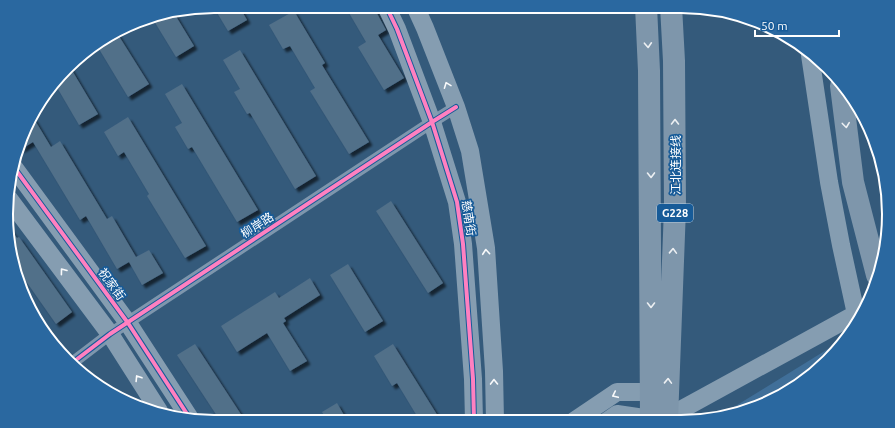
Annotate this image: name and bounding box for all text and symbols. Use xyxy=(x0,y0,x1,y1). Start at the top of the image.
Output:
scale bar xyxy=(755,12,839,38)
text: 50 m xyxy=(761,19,788,32)
one-way arrow xyxy=(644,42,652,48)
one-way arrow xyxy=(444,82,452,89)
one-way arrow xyxy=(670,119,679,125)
one-way arrow xyxy=(841,122,850,128)
street label: 江北连接线 xyxy=(669,135,682,195)
one-way arrow xyxy=(647,172,655,178)
street label: 慈南街 xyxy=(460,199,478,237)
road number: G228 xyxy=(657,204,693,222)
street label: 柳岸路 xyxy=(238,210,276,240)
one-way arrow xyxy=(669,248,677,254)
one-way arrow xyxy=(482,249,491,255)
street label: 祝家街 xyxy=(96,266,128,302)
one-way arrow xyxy=(61,269,68,276)
one-way arrow xyxy=(647,302,655,308)
one-way arrow xyxy=(135,375,142,382)
one-way arrow xyxy=(664,378,672,384)
one-way arrow xyxy=(490,379,499,385)
one-way arrow xyxy=(612,390,619,398)

